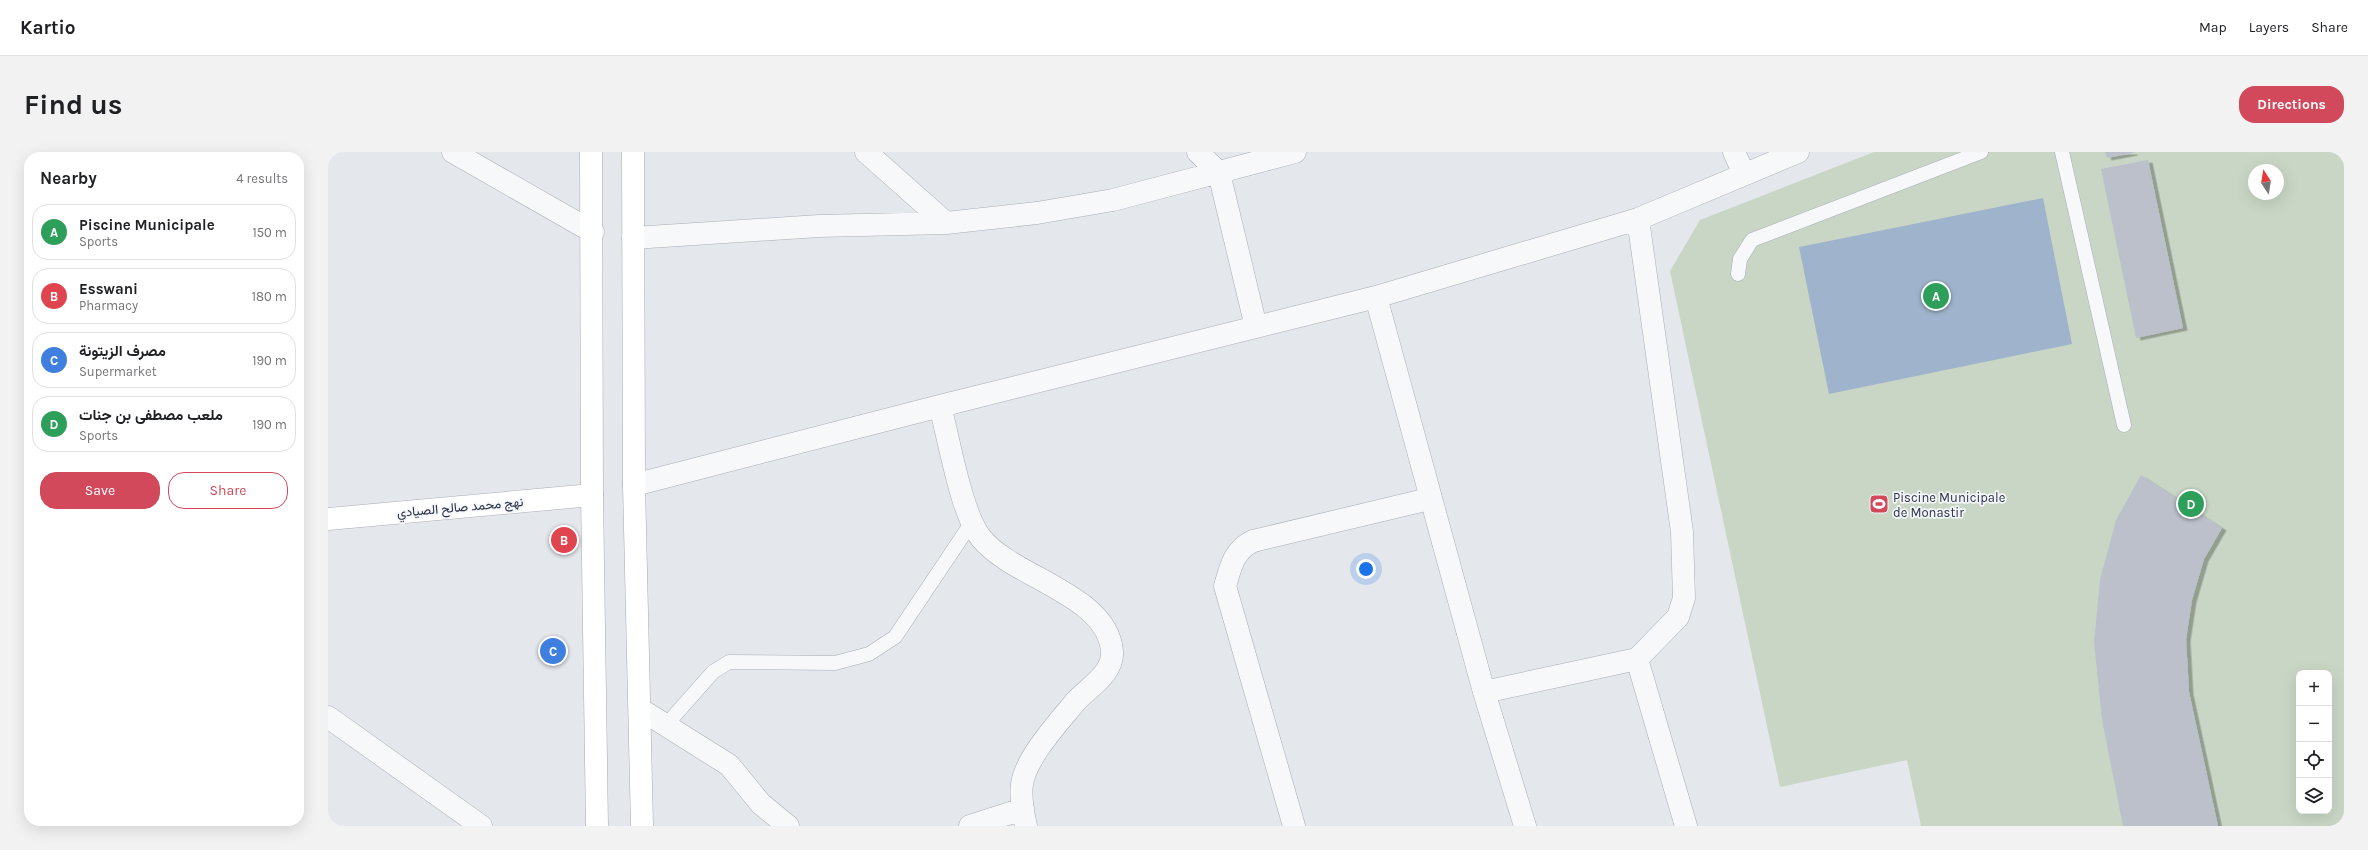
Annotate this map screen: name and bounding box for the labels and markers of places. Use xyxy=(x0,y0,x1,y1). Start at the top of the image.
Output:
pin: A xyxy=(1923,281,1949,311)
pin: D xyxy=(2178,489,2204,519)
place label: Piscine Municipale de Monastir xyxy=(1893,490,2006,520)
sports icon: Piscine Municipale de Monastir xyxy=(1868,493,1890,515)
pin: B xyxy=(551,525,577,555)
pin: C xyxy=(540,636,566,666)

